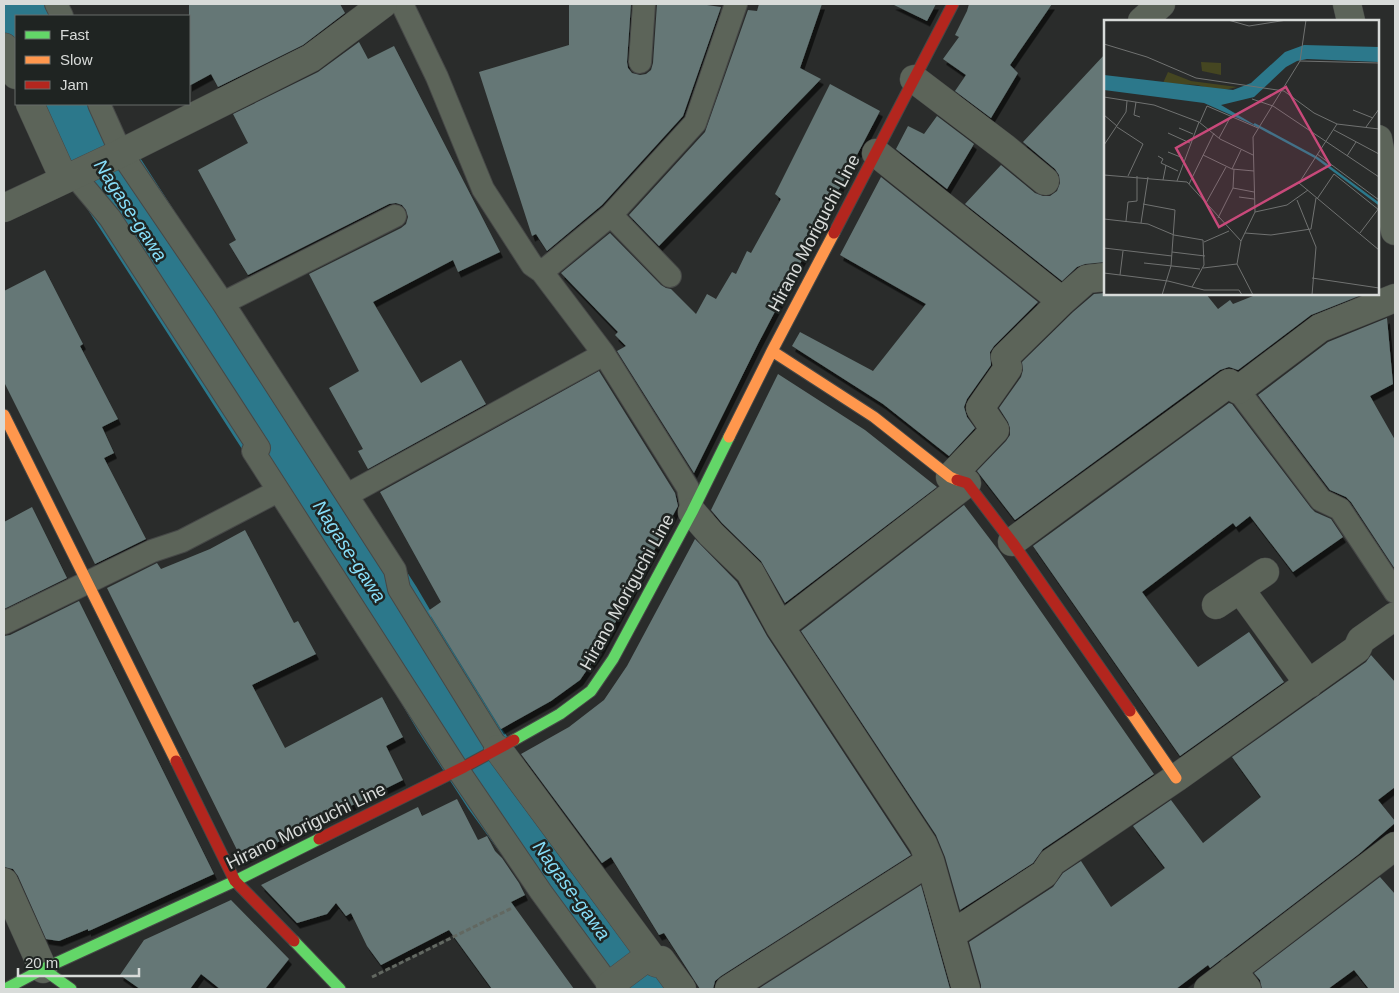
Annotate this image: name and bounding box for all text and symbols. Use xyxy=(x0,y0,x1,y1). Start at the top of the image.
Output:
legend xyxy=(15,15,190,105)
inset map xyxy=(1104,20,1379,295)
text: Fast xyxy=(60,26,90,43)
text: Slow xyxy=(60,51,93,68)
text: Jam xyxy=(60,76,88,93)
street label: Hirano Moriguchi Line xyxy=(764,151,864,315)
water label: Nagase-gawa xyxy=(90,155,171,265)
water label: Nagase-gawa xyxy=(309,496,390,606)
street label: Hirano Moriguchi Line xyxy=(576,511,678,673)
street label: Hirano Moriguchi Line xyxy=(223,779,389,873)
water label: Nagase-gawa xyxy=(529,837,615,944)
scale bar xyxy=(18,946,139,978)
text: 20 m xyxy=(25,954,58,971)

